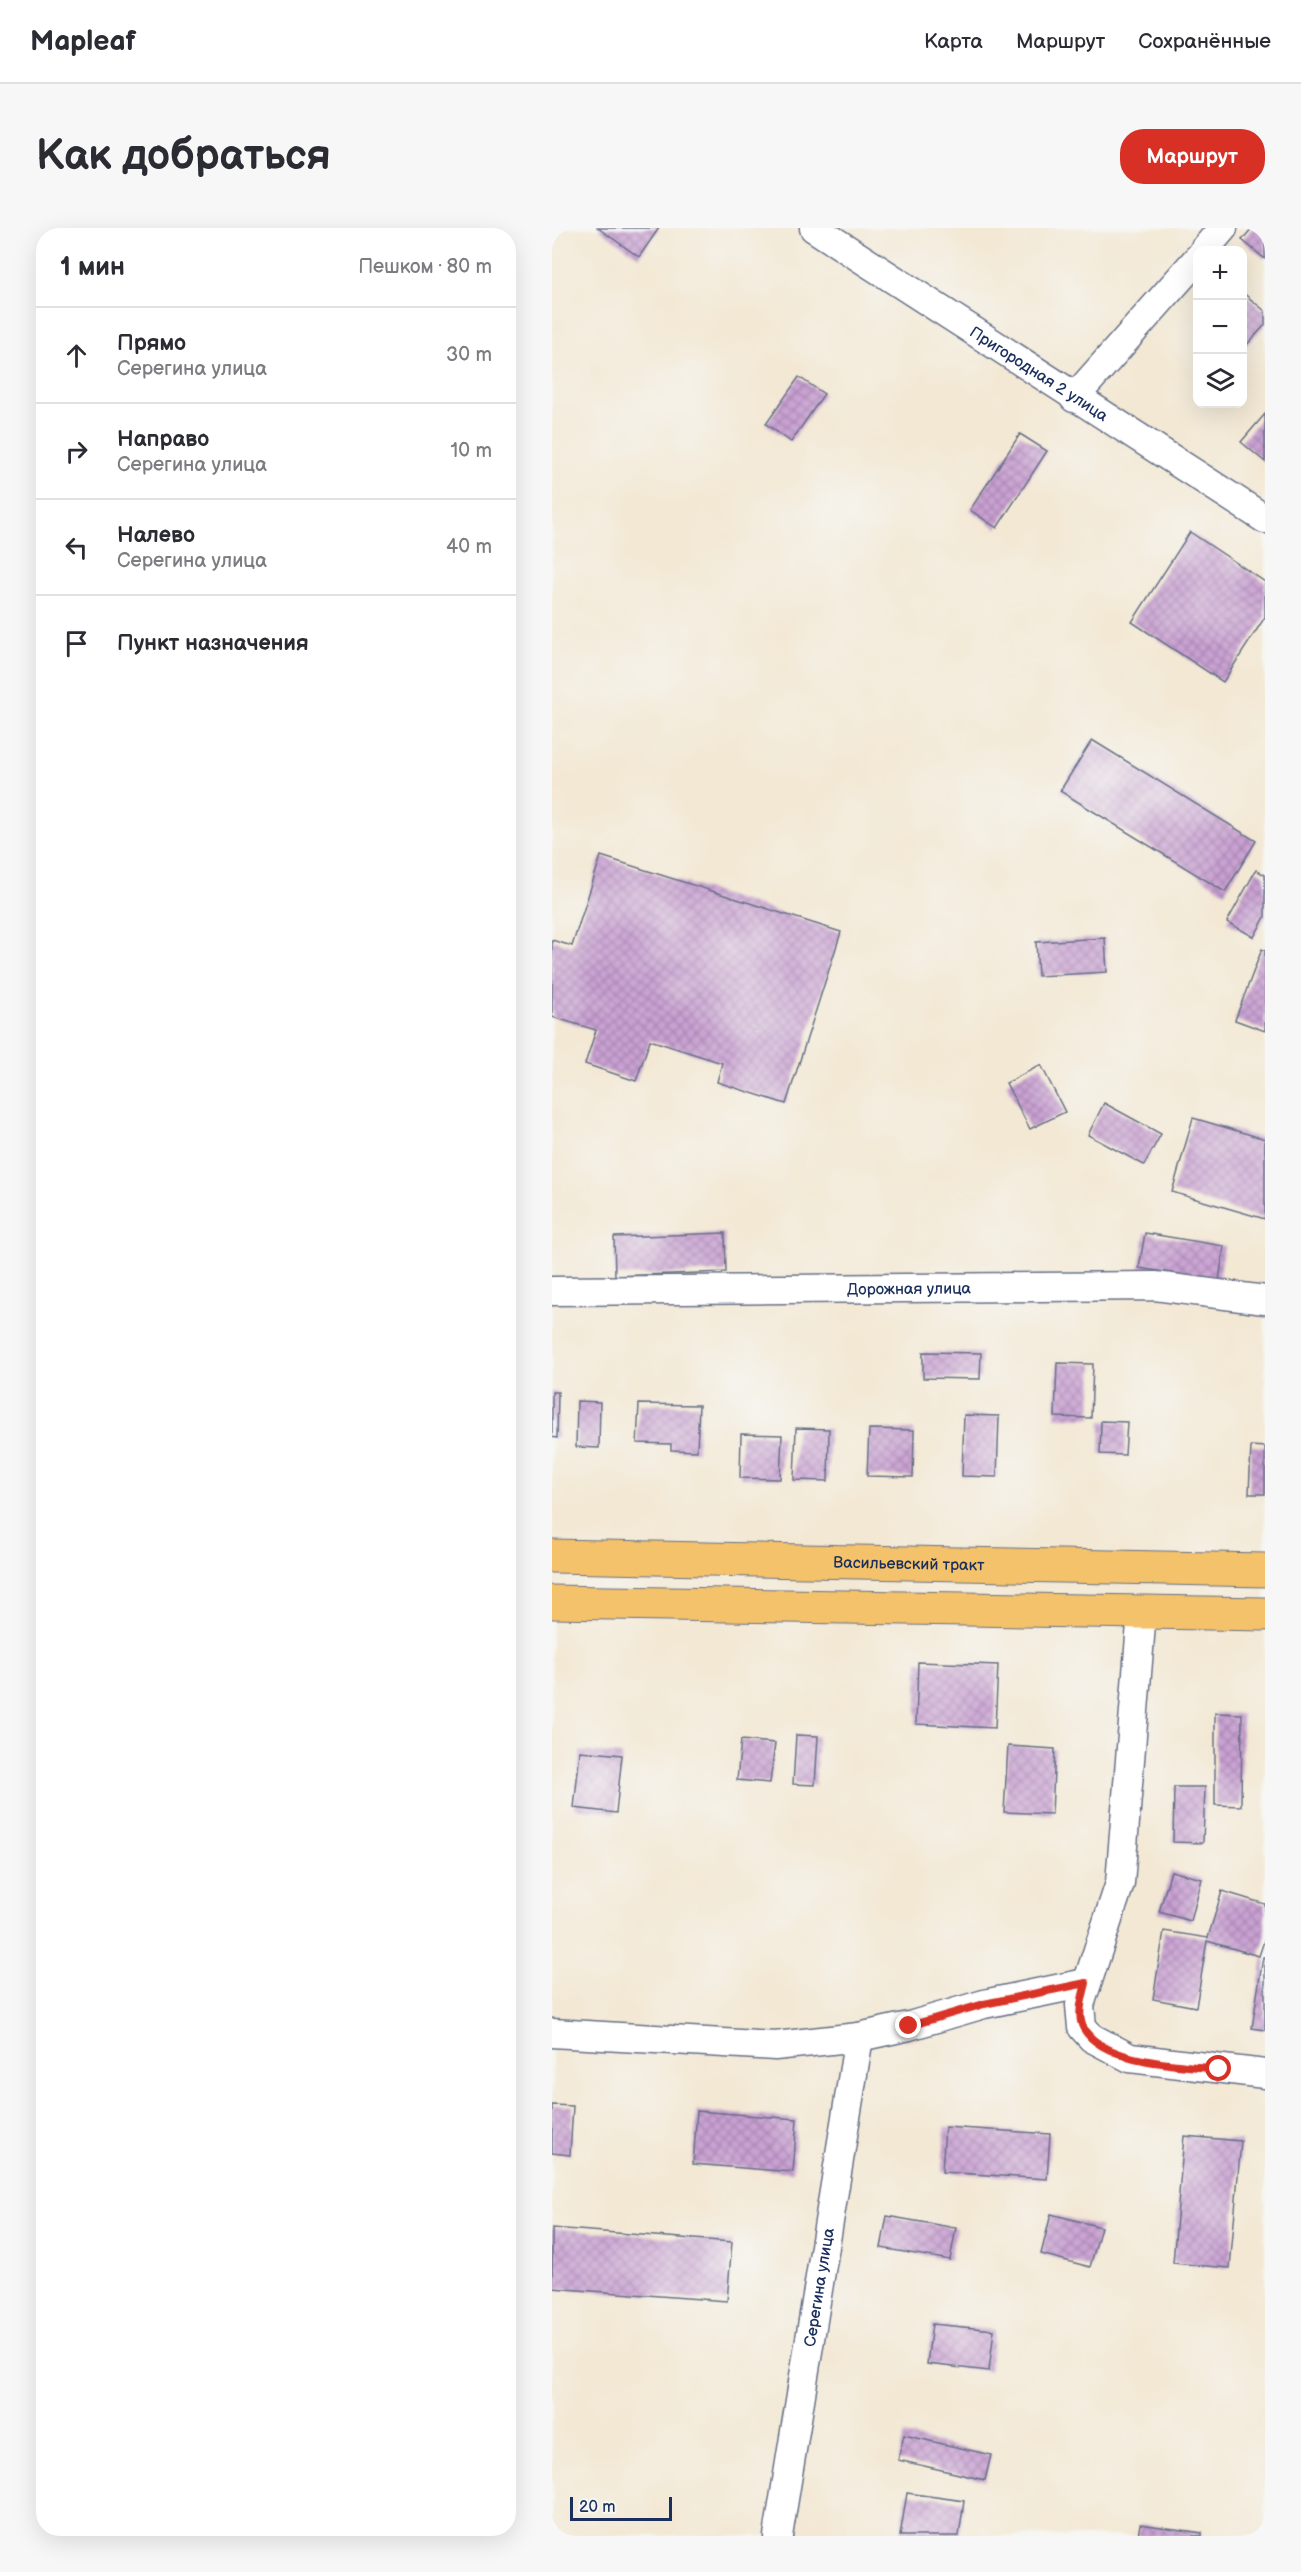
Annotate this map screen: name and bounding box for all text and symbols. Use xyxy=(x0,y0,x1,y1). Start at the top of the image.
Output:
text: Mapleaf xyxy=(30,25,136,58)
text: Карта xyxy=(924,29,983,54)
text: Маршрут xyxy=(1016,29,1105,54)
text: Сохранённые xyxy=(1138,29,1271,54)
button: Маршрут xyxy=(1120,129,1265,184)
text: Как добраться xyxy=(36,131,331,182)
map controls xyxy=(1193,246,1247,408)
button: + xyxy=(1193,246,1247,300)
text: 1 мин xyxy=(60,252,125,283)
text: Пешком · 80 m xyxy=(358,255,492,279)
button: − xyxy=(1193,300,1247,354)
street label: Пригородная 2 улица xyxy=(966,323,1111,426)
text: Прямо xyxy=(117,330,186,357)
icon: ahead xyxy=(60,339,93,372)
text: 30 m xyxy=(446,343,492,367)
button: layers xyxy=(1193,354,1247,408)
text: Серегина улица xyxy=(117,357,267,381)
text: Направо xyxy=(117,426,209,453)
icon: right xyxy=(60,435,93,468)
text: 10 m xyxy=(451,439,492,463)
text: Серегина улица xyxy=(117,453,267,477)
text: Налево xyxy=(117,522,195,549)
icon: left xyxy=(60,531,93,564)
text: 40 m xyxy=(446,535,492,559)
text: Серегина улица xyxy=(117,549,267,573)
icon: arrive xyxy=(60,627,93,660)
text: Пункт назначения xyxy=(117,630,309,657)
street label: Дорожная улица xyxy=(847,1280,972,1300)
street label: Васильевский тракт xyxy=(833,1554,985,1576)
route end xyxy=(895,2012,921,2038)
route start xyxy=(1205,2055,1231,2081)
street label: Серегина улица xyxy=(801,2226,839,2348)
scale bar xyxy=(570,2494,672,2522)
text: 20 m xyxy=(579,2498,615,2517)

